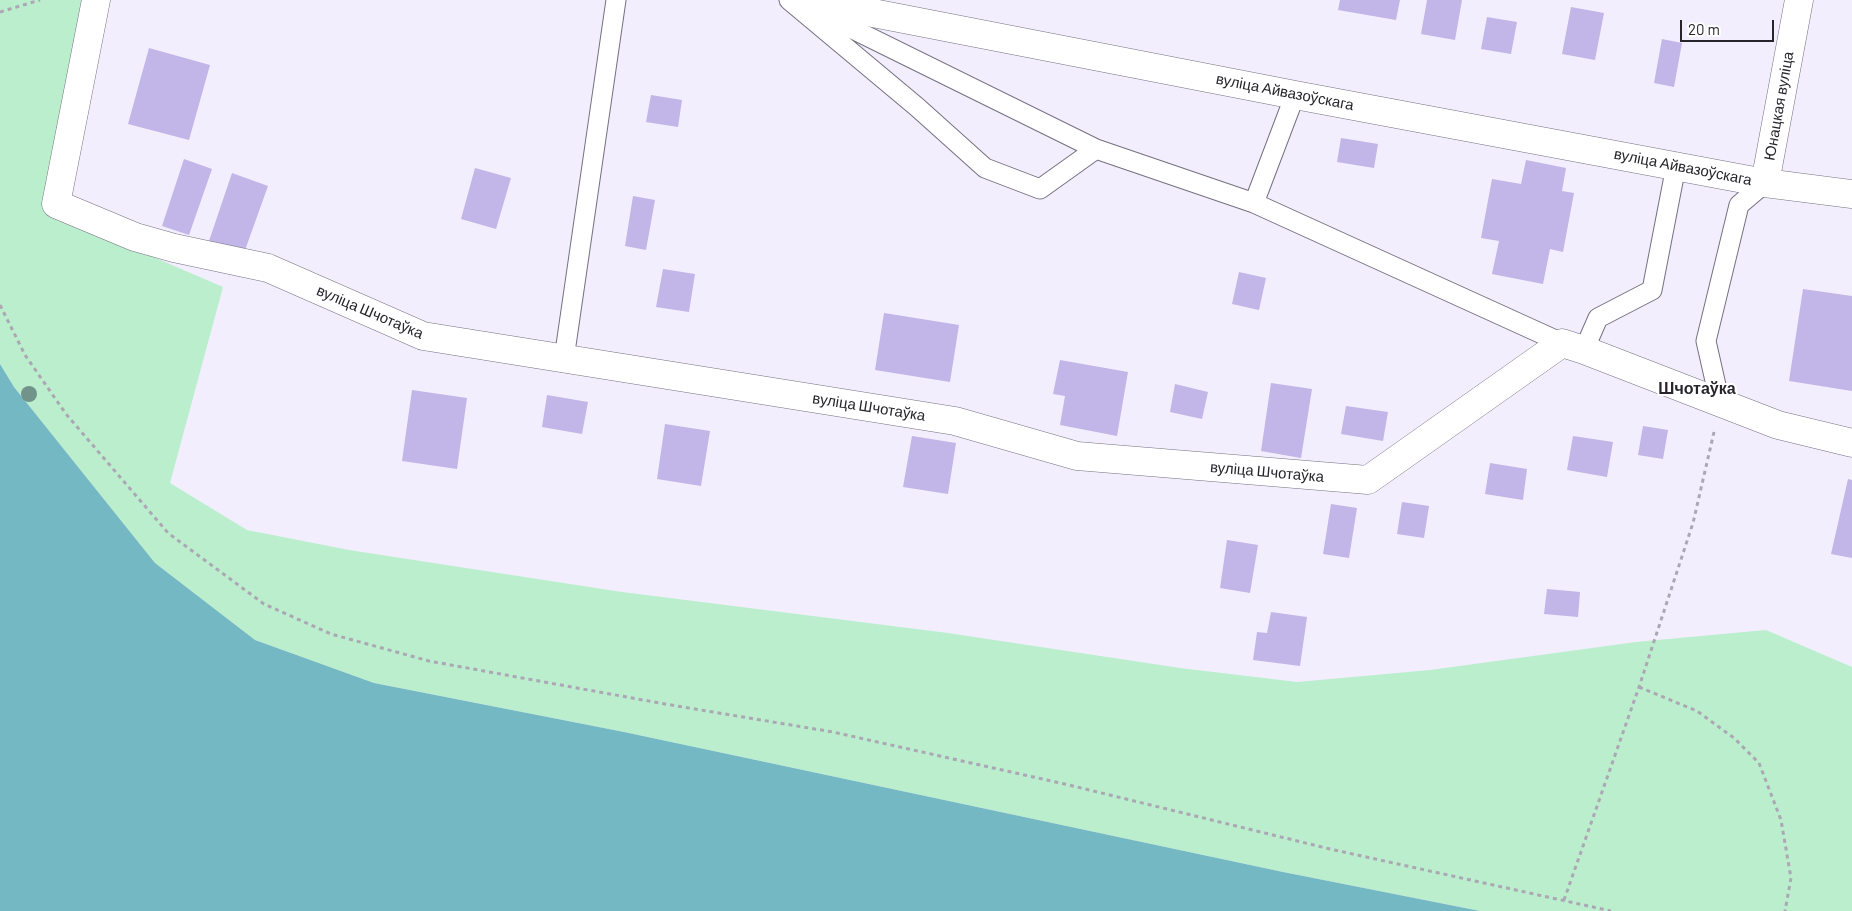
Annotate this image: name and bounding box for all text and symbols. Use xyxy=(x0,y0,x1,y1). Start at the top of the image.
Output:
scale bar xyxy=(1682,10,1776,42)
text: 20 m xyxy=(1688,20,1720,38)
street label: Юнацкая вуліца xyxy=(1761,50,1797,162)
street label: вуліца Айвазоўскага xyxy=(1215,70,1355,114)
street label: вуліца Айвазоўскага xyxy=(1613,145,1753,189)
street label: вуліца Шчотаўка xyxy=(314,281,426,343)
district label: Шчотаўка xyxy=(1658,379,1736,399)
street label: вуліца Шчотаўка xyxy=(811,389,927,425)
street label: вуліца Шчотаўка xyxy=(1209,458,1325,486)

